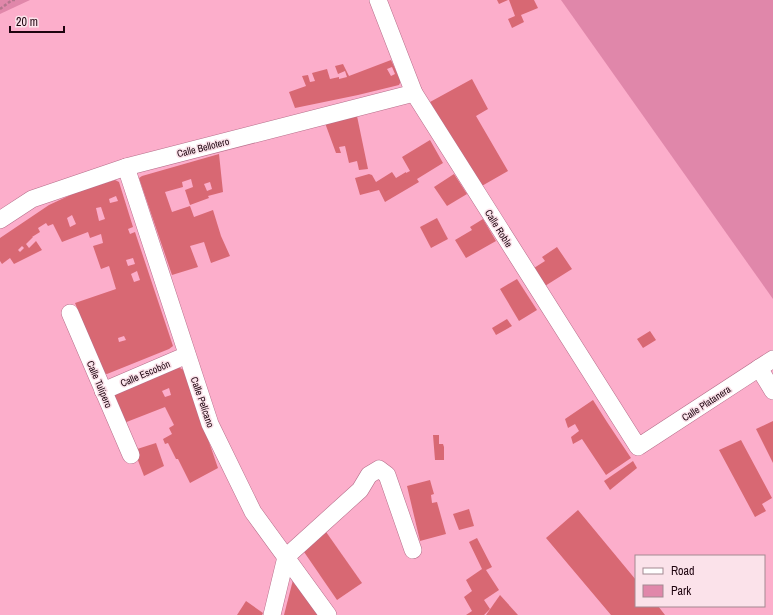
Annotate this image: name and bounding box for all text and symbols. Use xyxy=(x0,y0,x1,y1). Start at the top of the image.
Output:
scale bar xyxy=(10,8,64,34)
text: 20 m xyxy=(16,14,38,30)
street label: Calle Bellotero xyxy=(176,135,231,160)
street label: Calle Roble xyxy=(482,207,516,250)
street label: Calle Escobón xyxy=(118,357,172,390)
street label: Calle Tulípero xyxy=(84,359,116,410)
street label: Calle Pelícano xyxy=(188,375,217,430)
street label: Calle Platanera xyxy=(679,382,734,424)
legend xyxy=(635,555,765,607)
text: Road xyxy=(671,563,695,579)
text: Park xyxy=(671,583,691,599)

